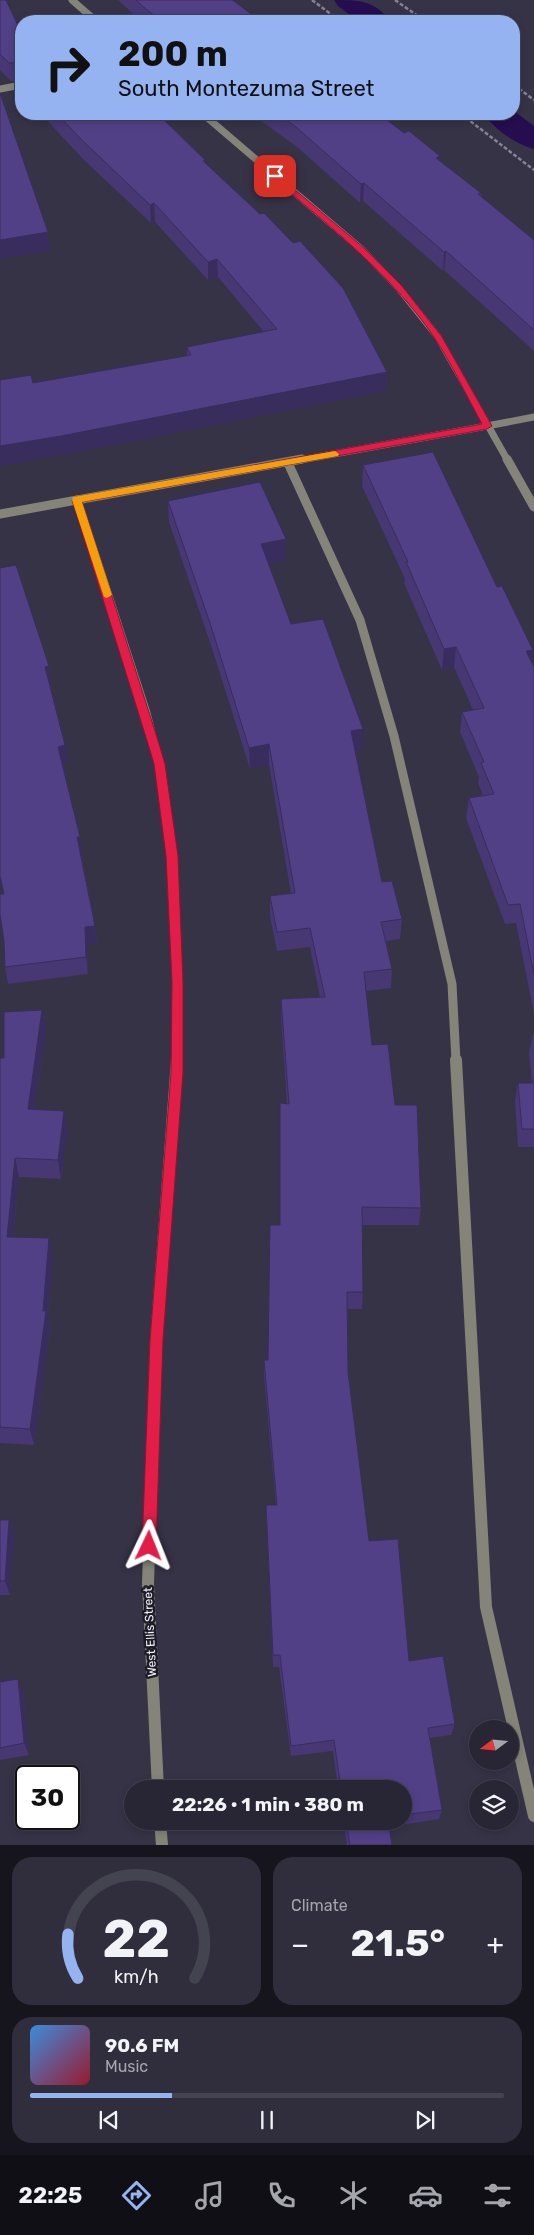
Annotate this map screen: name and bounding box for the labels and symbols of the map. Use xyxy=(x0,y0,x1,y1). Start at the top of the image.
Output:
pin xyxy=(254,155,296,197)
position arrow xyxy=(122,1519,174,1571)
street label: West Ellis Street xyxy=(141,1587,159,1677)
north arrow xyxy=(469,1720,519,1770)
speed limit sign: 30 xyxy=(15,1765,80,1830)

